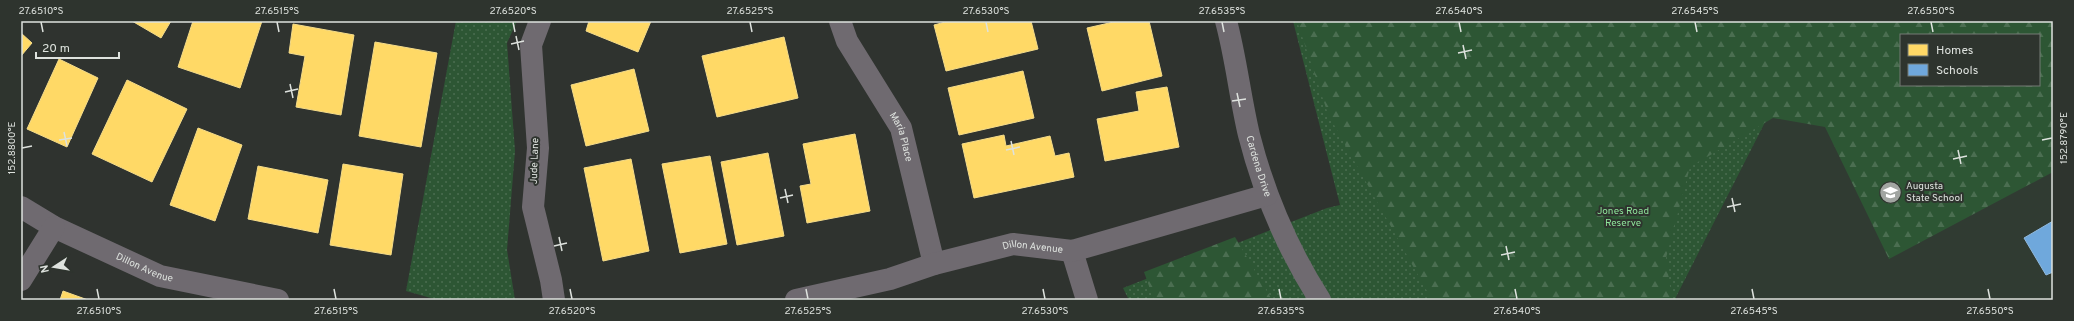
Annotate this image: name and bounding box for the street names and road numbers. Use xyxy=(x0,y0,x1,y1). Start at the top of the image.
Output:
street label: Maria Place xyxy=(886,110,915,163)
street label: Cardena Drive xyxy=(1243,134,1274,199)
street label: Jude Lane xyxy=(528,138,542,184)
street label: Dillon Avenue xyxy=(1001,237,1064,256)
street label: Dillon Avenue xyxy=(114,250,174,285)

